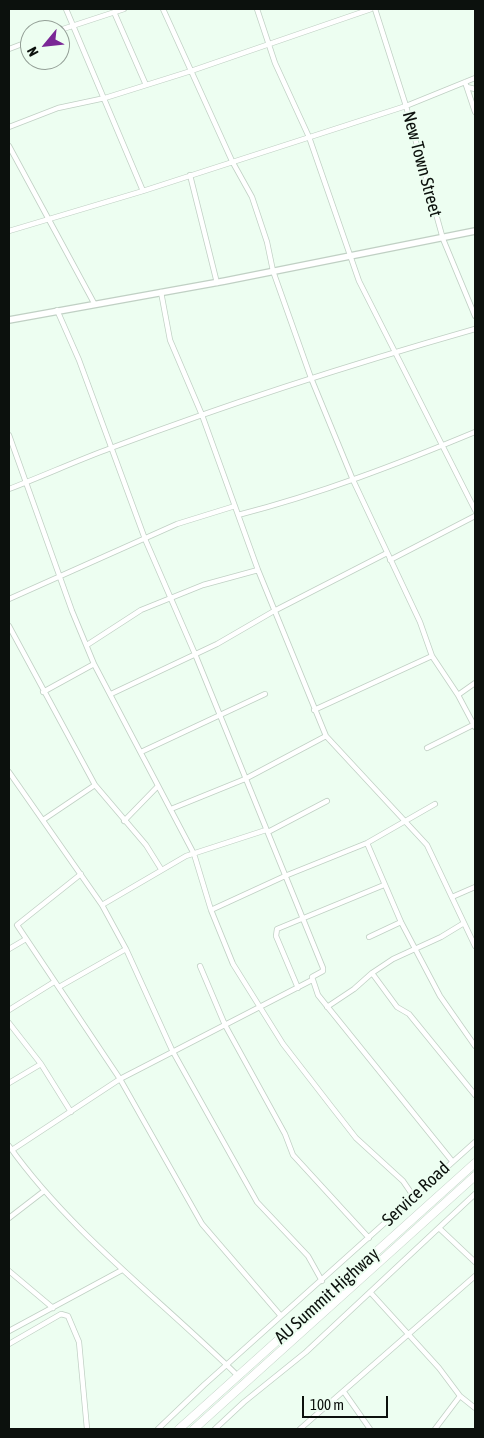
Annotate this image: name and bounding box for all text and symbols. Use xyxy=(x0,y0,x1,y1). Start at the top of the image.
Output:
north arrow xyxy=(20,20,70,70)
text: N xyxy=(24,44,42,59)
street label: New Town Street xyxy=(398,109,446,219)
street label: Service Road xyxy=(378,1157,454,1231)
street label: AU Summit Highway xyxy=(270,1243,384,1349)
scale bar xyxy=(304,1386,390,1418)
text: 100 m xyxy=(310,1396,344,1413)

